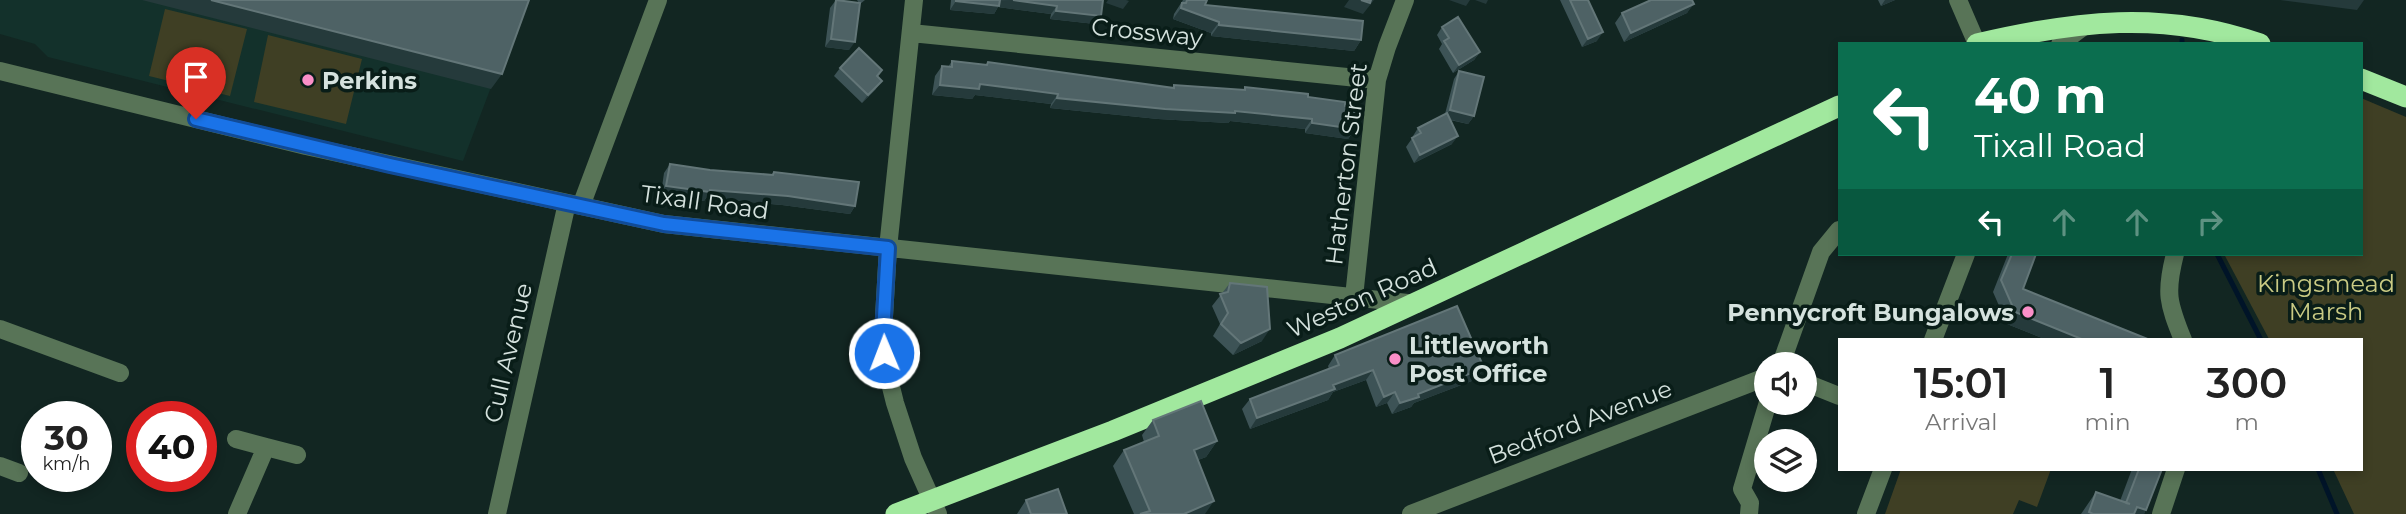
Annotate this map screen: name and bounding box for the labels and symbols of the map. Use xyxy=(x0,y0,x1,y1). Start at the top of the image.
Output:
street label: Crossway xyxy=(1090,12,1204,52)
pin xyxy=(166,47,226,119)
street label: Hatherton Street xyxy=(1319,61,1373,267)
place label: Perkins xyxy=(322,66,417,95)
marker: Perkins xyxy=(300,72,316,88)
street label: Tixall Road xyxy=(639,179,771,225)
street label: Weston Road xyxy=(1282,252,1442,344)
park label: Kingsmead Marsh xyxy=(2257,269,2395,326)
street label: Cull Avenue xyxy=(478,280,538,426)
place label: Pennycroft Bungalows xyxy=(1727,298,2014,327)
marker: Pennycroft Bungalows xyxy=(2020,304,2036,320)
position arrow xyxy=(847,316,921,390)
place label: Littleworth Post Office xyxy=(1409,331,1549,388)
marker: Littleworth Post Office xyxy=(1387,351,1403,367)
street label: Bedford Avenue xyxy=(1484,374,1676,470)
speed limit sign: 40 xyxy=(126,401,217,492)

